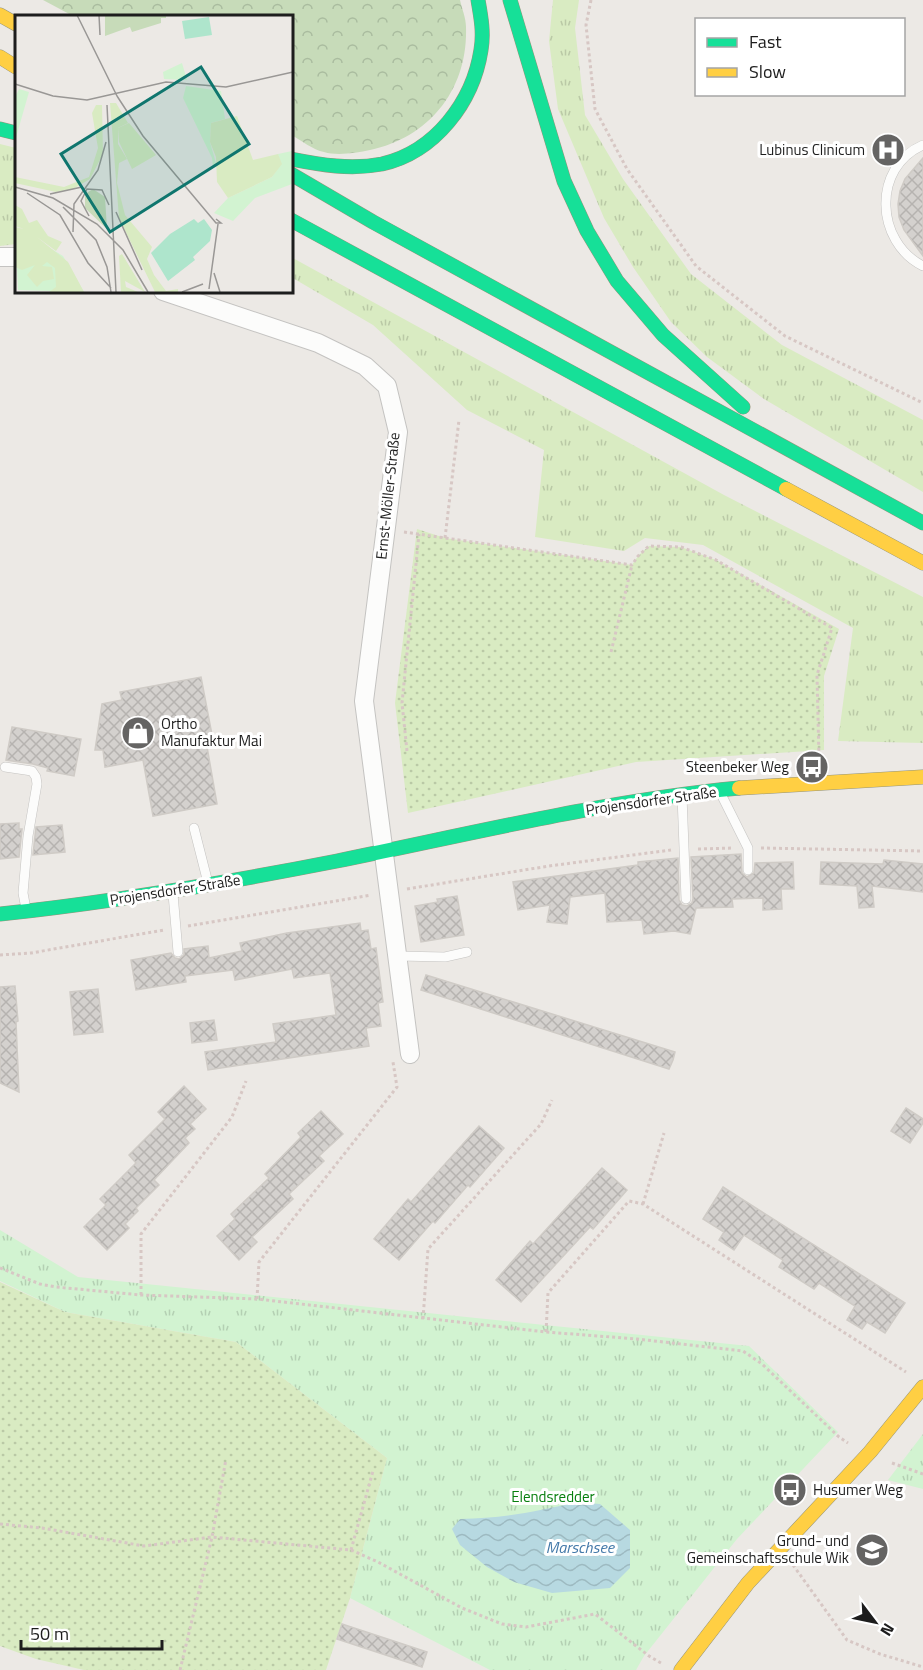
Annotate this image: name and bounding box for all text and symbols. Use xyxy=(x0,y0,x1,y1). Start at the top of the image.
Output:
inset map xyxy=(15,15,292,292)
legend xyxy=(695,18,905,96)
text: Fast xyxy=(749,28,782,55)
text: Slow xyxy=(749,58,786,85)
hospital icon: Lubinus Clinicum xyxy=(870,132,906,168)
place label: Lubinus Clinicum xyxy=(759,138,865,161)
street label: Ernst-Möller-Straße xyxy=(369,431,406,561)
place label: Ortho Manufaktur Mai xyxy=(161,712,262,752)
shop icon: Ortho Manufaktur Mai xyxy=(120,715,156,751)
bus stop icon: Steenbeker Weg xyxy=(794,749,830,785)
place label: Steenbeker Weg xyxy=(686,755,789,778)
street label: Projensdorfer Straße xyxy=(584,780,718,821)
street label: Projensdorfer Straße xyxy=(108,868,242,911)
bus stop icon: Husumer Weg xyxy=(772,1472,808,1508)
place label: Husumer Weg xyxy=(813,1478,903,1501)
park label: Elendsredder xyxy=(511,1485,595,1508)
place label: Grund- und Gemeinschaftsschule Wik xyxy=(687,1529,849,1569)
school or university icon: Grund- und Gemeinschaftsschule Wik xyxy=(854,1532,890,1568)
water label: Marschsee xyxy=(546,1535,616,1559)
north arrow xyxy=(845,1592,905,1652)
scale bar xyxy=(21,1613,162,1651)
text: N xyxy=(875,1619,901,1641)
text: 50 m xyxy=(30,1620,69,1647)

